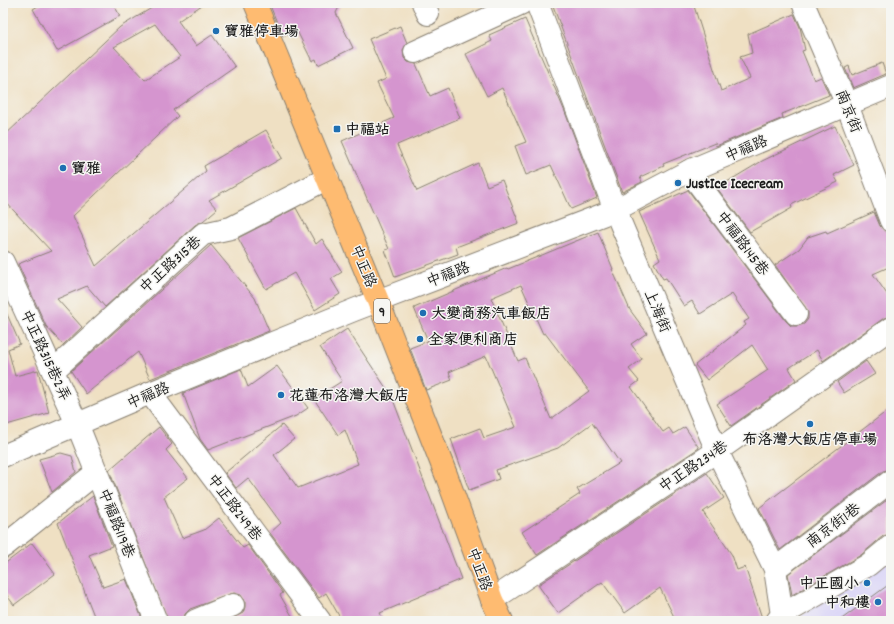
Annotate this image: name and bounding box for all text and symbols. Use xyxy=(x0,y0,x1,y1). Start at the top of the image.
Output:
place label: 寶雅停車場 xyxy=(224,22,299,44)
marker: 寶雅停車場 xyxy=(211,26,221,36)
street label: 南京街 xyxy=(829,87,866,137)
place label: 中福站 xyxy=(345,120,390,142)
marker: 中福站 xyxy=(332,124,342,134)
street label: 中福路 xyxy=(722,131,772,169)
place label: 寶雅 xyxy=(71,159,101,181)
marker: 寶雅 xyxy=(58,163,68,173)
place label: JustIce Icecream xyxy=(686,174,783,196)
marker: JustIce Icecream xyxy=(673,178,683,188)
street label: 中福路145巷 xyxy=(710,207,773,281)
street label: 中正路315巷 xyxy=(135,232,207,299)
street label: 中正路 xyxy=(344,242,381,292)
street label: 中福路 xyxy=(424,258,474,294)
street label: 上海街 xyxy=(637,287,675,337)
road number: 9 xyxy=(374,299,390,323)
place label: 大變商務汽車飯店 xyxy=(431,304,551,326)
street label: 中正路315巷2弄 xyxy=(13,307,75,405)
marker: 大變商務汽車飯店 xyxy=(418,308,428,318)
place label: 全家便利商店 xyxy=(428,330,518,352)
marker: 全家便利商店 xyxy=(415,334,425,344)
street label: 中福路 xyxy=(124,378,174,416)
place label: 花蓮布洛灣大飯店 xyxy=(289,386,409,408)
marker: 花蓮布洛灣大飯店 xyxy=(276,390,286,400)
marker: 布洛灣大飯店停車場 xyxy=(805,419,815,429)
place label: 布洛灣大飯店停車場 xyxy=(742,430,878,452)
street label: 中正路234巷 xyxy=(655,436,733,499)
street label: 中正路249巷 xyxy=(201,470,266,547)
street label: 中福路119巷 xyxy=(91,486,139,562)
street label: 南京街1巷 xyxy=(802,499,866,554)
street label: 中正路 xyxy=(460,545,496,595)
place label: 中正國小 xyxy=(799,574,859,596)
marker: 中正國小 xyxy=(862,578,872,588)
place label: 中和樓 xyxy=(825,593,870,615)
marker: 中和樓 xyxy=(873,597,883,607)

